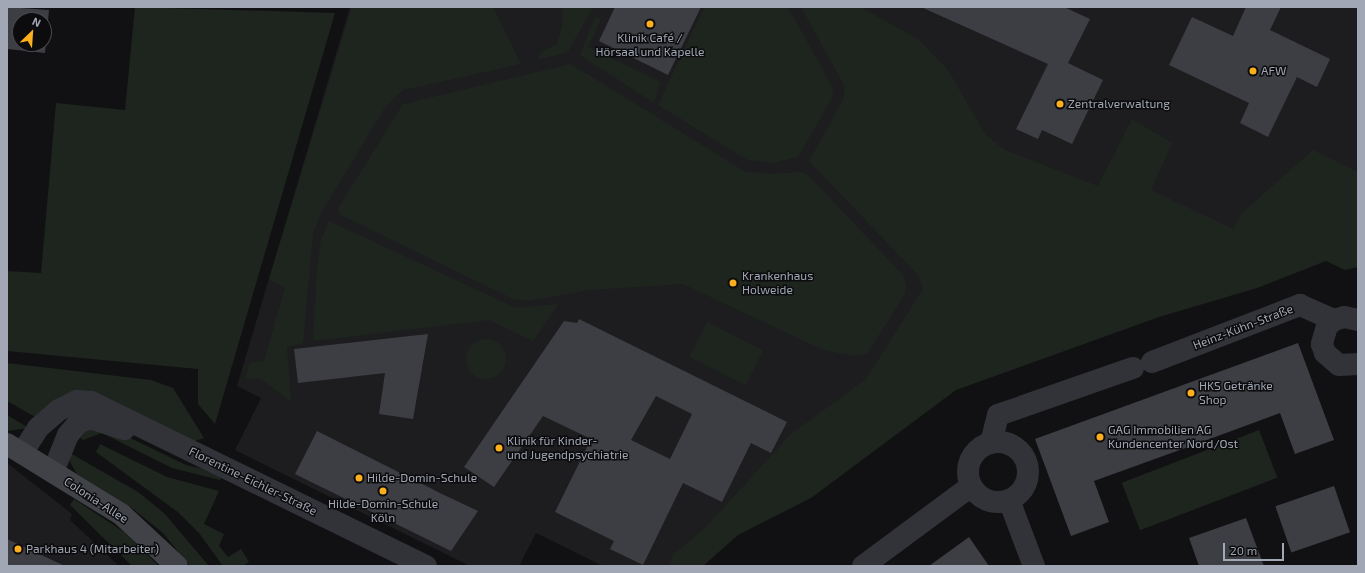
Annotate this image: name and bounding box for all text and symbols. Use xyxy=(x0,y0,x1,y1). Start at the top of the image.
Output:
north arrow xyxy=(12,12,52,52)
text: N xyxy=(31,14,43,29)
marker: Klinik Café / Hörsaal und Kapelle xyxy=(645,19,655,29)
place label: Klinik Café / Hörsaal und Kapelle xyxy=(595,31,705,59)
place label: AFW xyxy=(1261,64,1286,78)
marker: AFW xyxy=(1248,66,1258,76)
place label: Zentralverwaltung xyxy=(1068,97,1170,111)
marker: Zentralverwaltung xyxy=(1055,99,1065,109)
place label: Krankenhaus Holweide xyxy=(742,269,813,297)
marker: Krankenhaus Holweide xyxy=(727,277,739,289)
street label: Heinz-Kühn-Straße xyxy=(1191,301,1295,353)
place label: HKS Getränke Shop xyxy=(1199,379,1273,407)
marker: HKS Getränke Shop xyxy=(1186,388,1196,398)
place label: GAG Immobilien AG Kundencenter Nord/Ost xyxy=(1108,423,1238,451)
marker: GAG Immobilien AG Kundencenter Nord/Ost xyxy=(1095,432,1105,442)
place label: Klinik für Kinder- und Jugendpsychiatrie xyxy=(507,434,629,462)
marker: Klinik für Kinder- und Jugendpsychiatrie xyxy=(494,443,504,453)
street label: Florentine-Eichler-Straße xyxy=(187,444,319,518)
place label: Hilde-Domin-Schule xyxy=(367,471,477,485)
marker: Hilde-Domin-Schule xyxy=(354,473,364,483)
street label: Colonia-Allee xyxy=(61,474,131,526)
marker: Hilde-Domin-Schule Köln xyxy=(378,486,388,496)
place label: Hilde-Domin-Schule Köln xyxy=(328,497,438,525)
scale bar xyxy=(1225,535,1286,561)
place label: Parkhaus 4 (Mitarbeiter) xyxy=(26,542,159,556)
text: 20 m xyxy=(1230,543,1257,557)
marker: Parkhaus 4 (Mitarbeiter) xyxy=(13,544,23,554)

